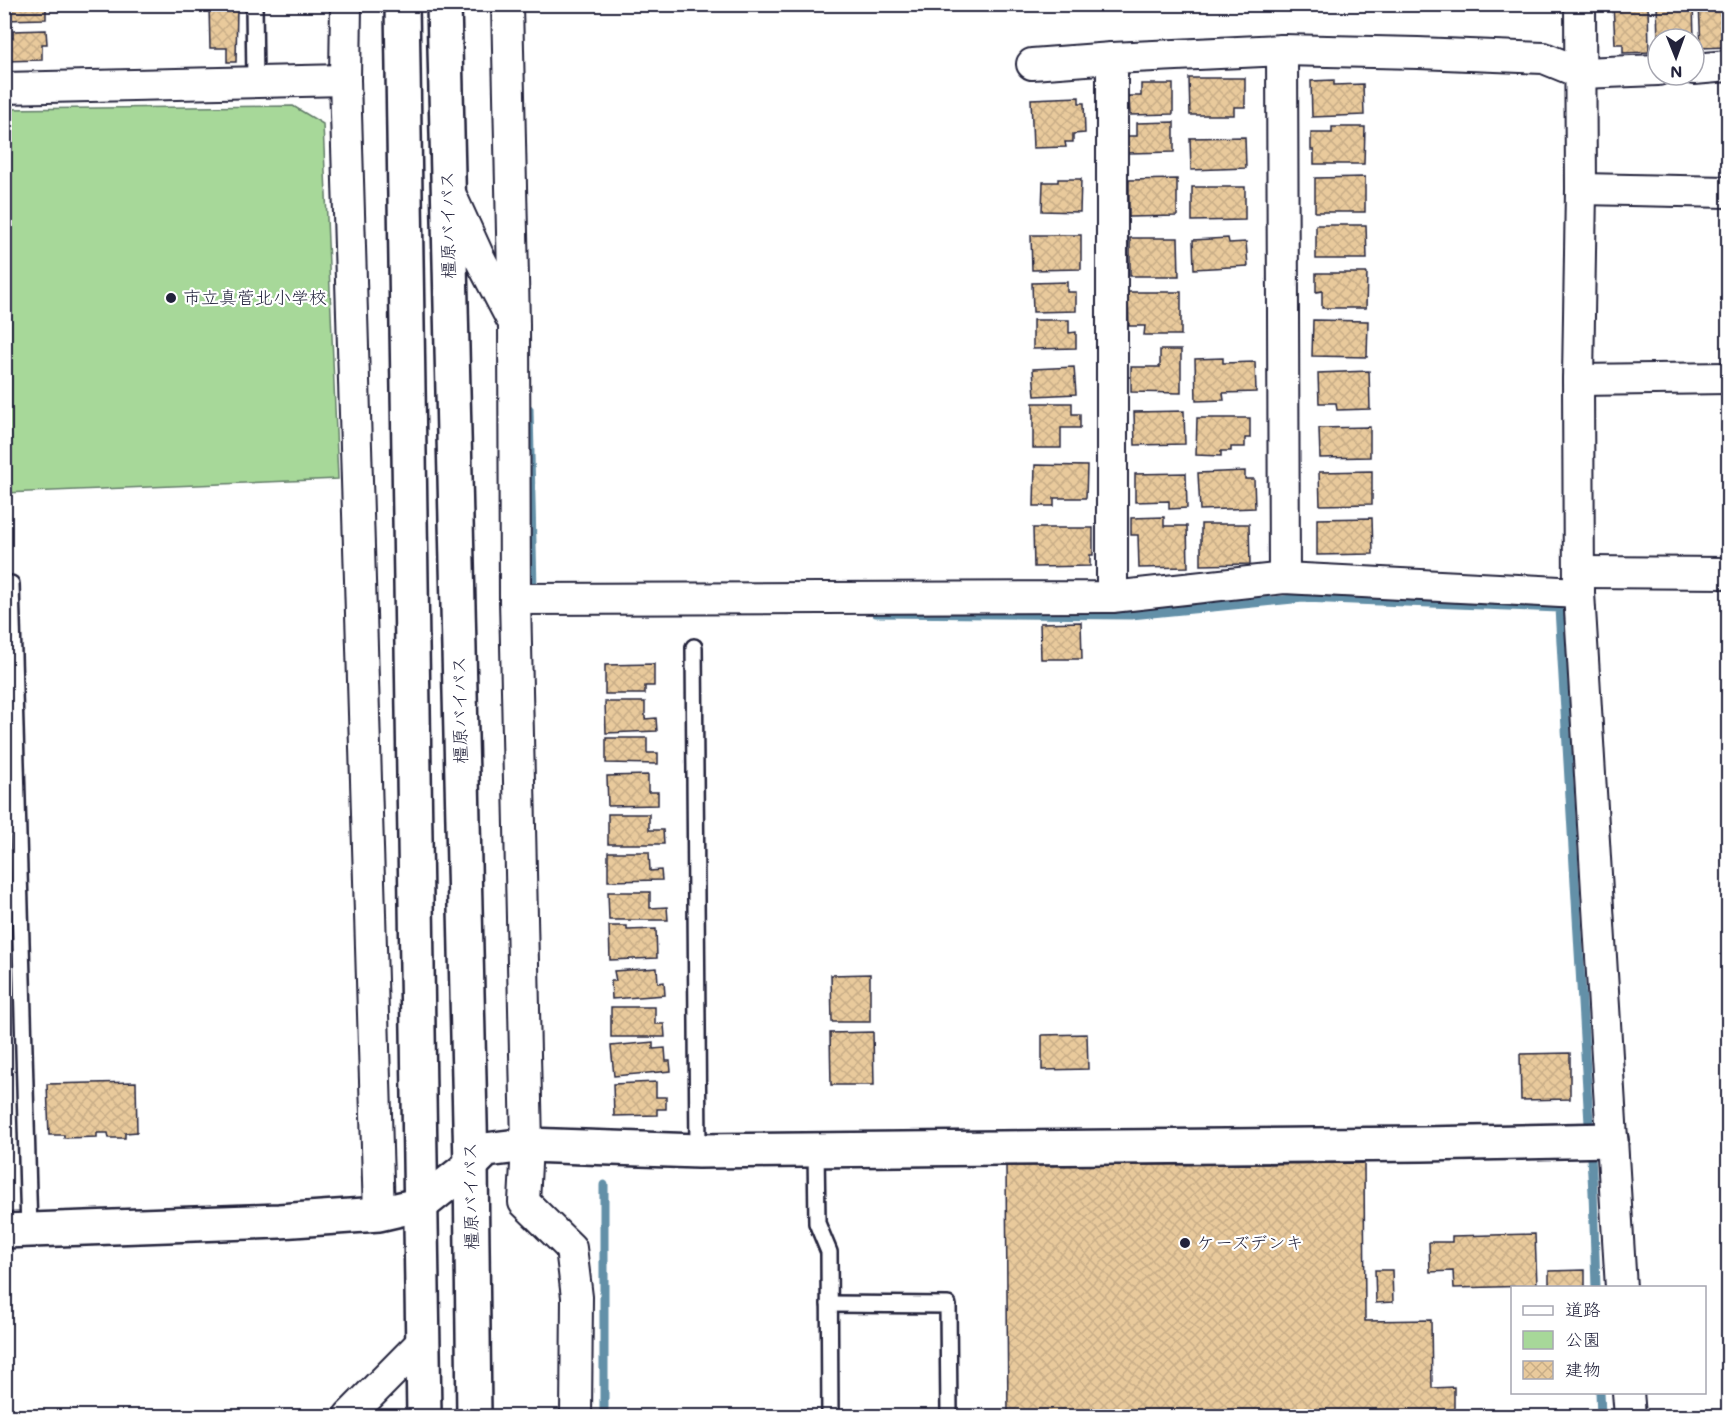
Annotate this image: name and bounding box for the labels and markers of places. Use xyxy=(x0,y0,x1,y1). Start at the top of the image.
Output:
place label: 市立真菅北小学校 xyxy=(183,285,327,309)
marker: 市立真菅北小学校 xyxy=(164,291,178,305)
place label: ケーズデンキ xyxy=(1197,1230,1304,1254)
marker: ケーズデンキ xyxy=(1178,1236,1192,1250)

